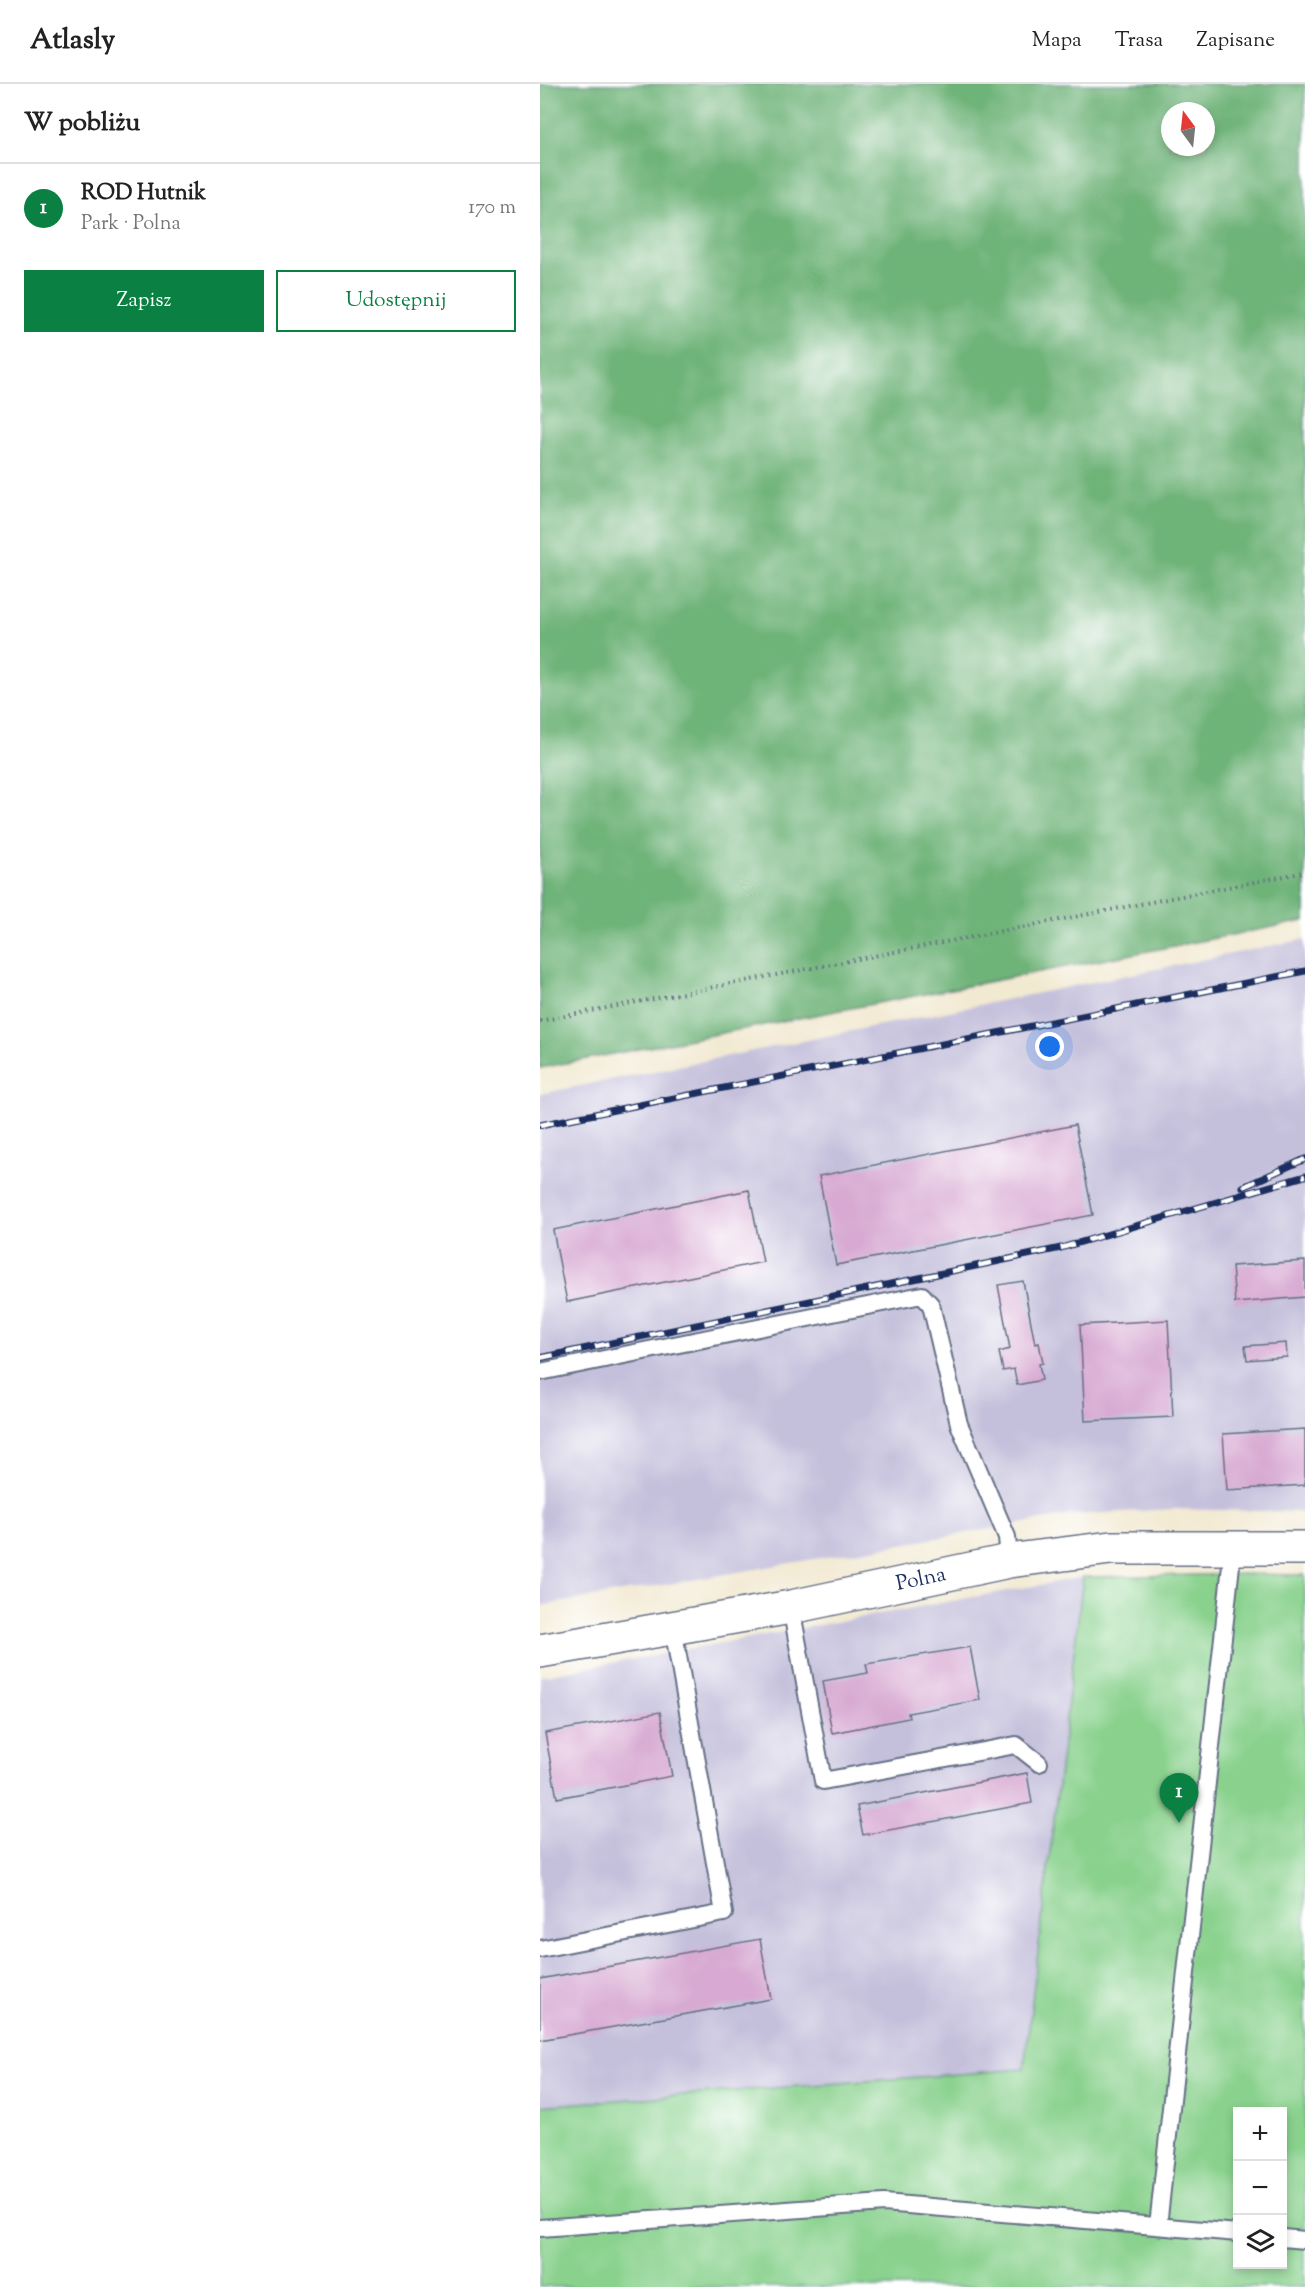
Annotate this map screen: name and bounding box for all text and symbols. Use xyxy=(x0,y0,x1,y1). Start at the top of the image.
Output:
text: Atlasly xyxy=(30,21,115,61)
text: Mapa xyxy=(1032,26,1082,56)
text: Trasa xyxy=(1115,26,1163,56)
text: Zapisane xyxy=(1196,26,1275,56)
north arrow xyxy=(1161,102,1215,156)
text: W pobliżu xyxy=(24,105,140,142)
text: ROD Hutnik xyxy=(81,178,206,210)
text: 1 xyxy=(40,194,47,223)
text: 170 m xyxy=(468,194,516,223)
text: Park · Polna xyxy=(81,210,181,239)
button: Zapisz xyxy=(24,270,264,332)
button: Udostępnij xyxy=(276,270,516,332)
your location xyxy=(1035,1032,1064,1061)
street label: Polna xyxy=(893,1560,949,1600)
pin: 1 xyxy=(1160,1774,1198,1823)
map controls xyxy=(1233,2107,1287,2269)
button: + xyxy=(1233,2107,1287,2161)
button: − xyxy=(1233,2161,1287,2215)
button: layers xyxy=(1233,2215,1287,2269)

